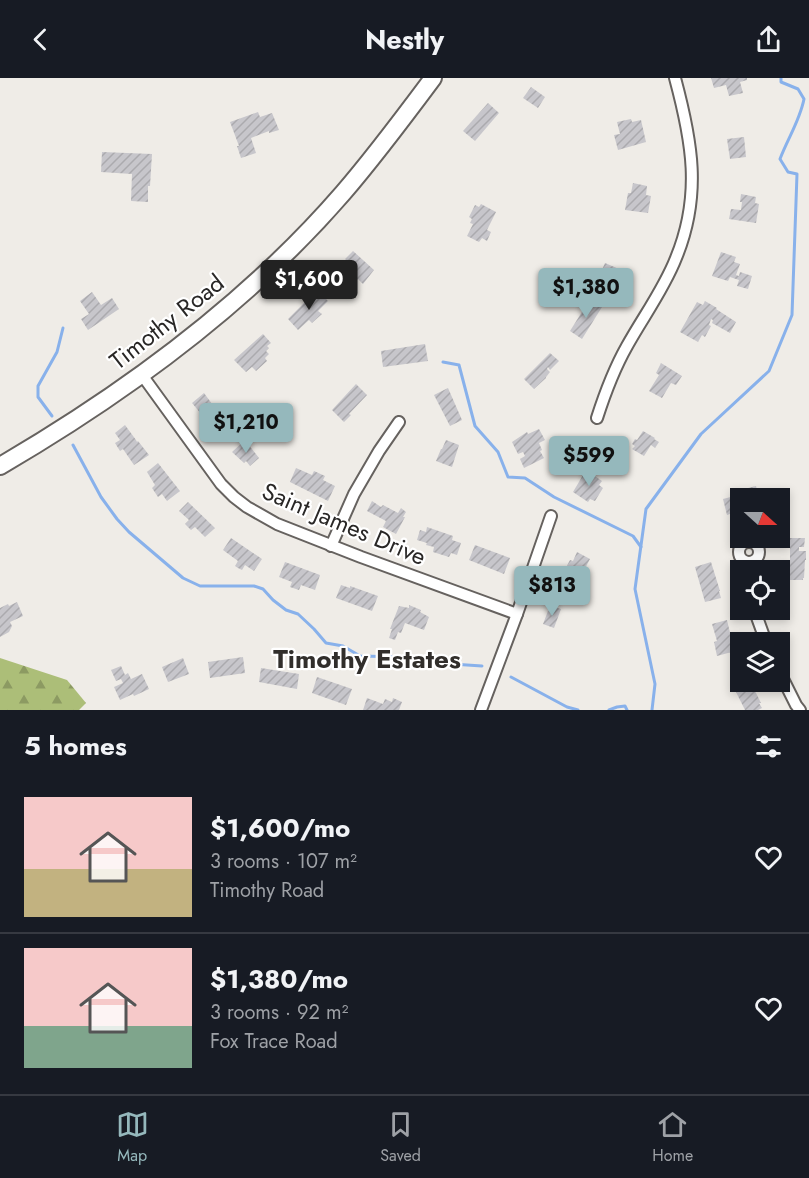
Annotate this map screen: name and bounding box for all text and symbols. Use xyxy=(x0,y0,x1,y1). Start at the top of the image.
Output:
text: Nestly xyxy=(365,20,444,59)
icon: back xyxy=(24,23,57,56)
icon: share xyxy=(752,23,785,56)
pin: $1,600 xyxy=(260,260,358,311)
text: $1,600 xyxy=(275,265,343,294)
street label: Timothy Road xyxy=(102,266,231,378)
pin: $1,380 xyxy=(537,268,635,319)
text: $1,380 xyxy=(552,273,620,302)
pin: $1,210 xyxy=(197,403,295,454)
text: $1,210 xyxy=(213,408,279,437)
pin: $599 xyxy=(553,436,625,487)
text: $599 xyxy=(563,441,615,470)
street label: Saint James Drive xyxy=(257,473,432,574)
north arrow xyxy=(730,488,790,548)
map controls xyxy=(730,488,790,692)
button: locate xyxy=(730,560,790,620)
pin: $813 xyxy=(516,566,588,617)
text: $813 xyxy=(528,571,576,600)
button: layers xyxy=(730,632,790,692)
district label: Timothy Estates xyxy=(273,640,461,678)
text: 5 homes xyxy=(24,727,127,765)
icon: filters xyxy=(752,730,785,763)
text: $1,600/mo xyxy=(210,809,350,847)
icon: home xyxy=(72,821,144,893)
icon: heart xyxy=(752,841,785,874)
text: 3 rooms · 107 m² xyxy=(210,847,357,876)
text: Timothy Road xyxy=(210,876,324,905)
text: $1,380/mo xyxy=(210,960,348,998)
icon: home xyxy=(72,972,144,1044)
icon: heart xyxy=(752,992,785,1025)
text: 3 rooms · 92 m² xyxy=(210,998,348,1027)
text: Fox Trace Road xyxy=(210,1027,338,1056)
tab: Map xyxy=(116,1108,149,1167)
tab: Saved xyxy=(380,1108,421,1167)
tab: Home xyxy=(652,1108,693,1167)

